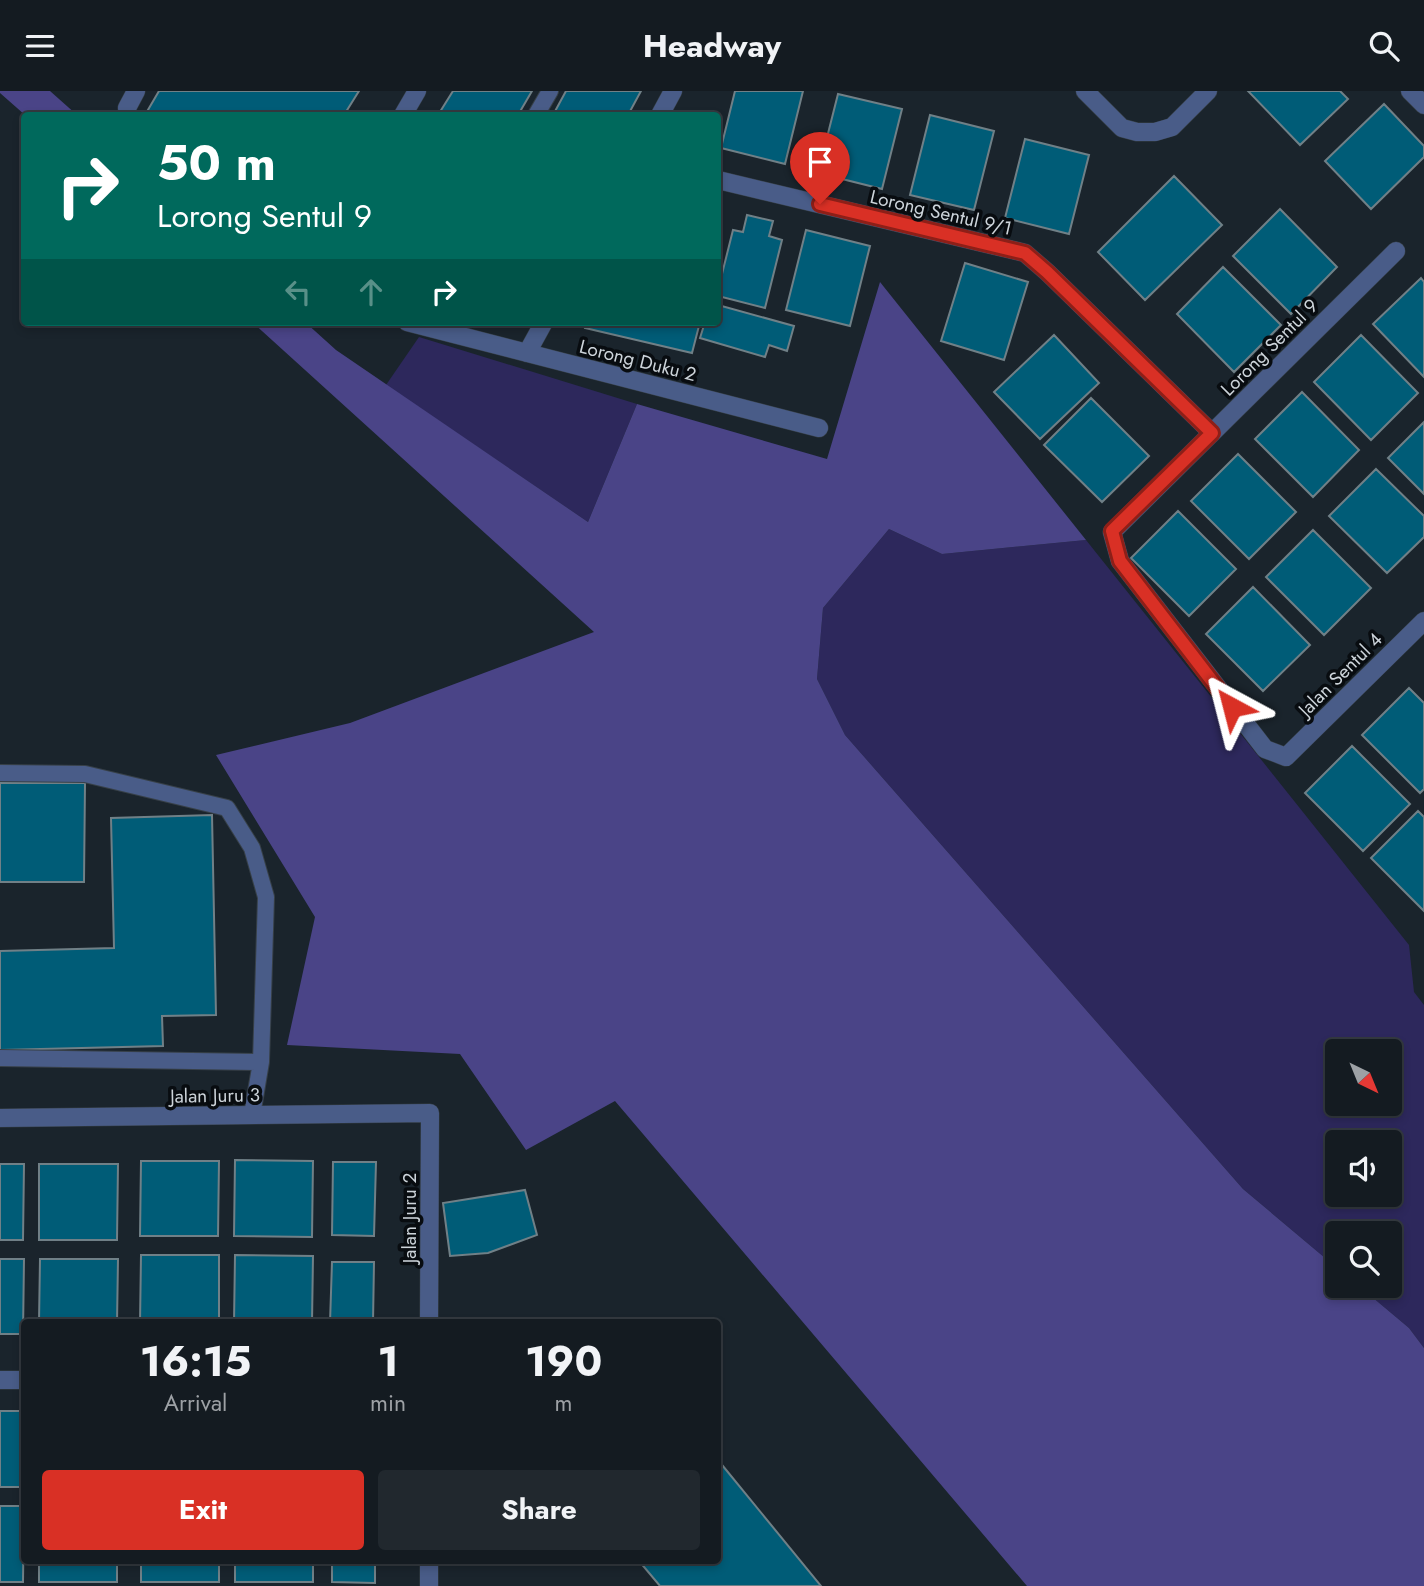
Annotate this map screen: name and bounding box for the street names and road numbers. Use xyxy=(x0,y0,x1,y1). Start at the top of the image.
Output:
street label: Lorong Sentul 9/1 xyxy=(867,183,1014,242)
street label: Lorong Sentul 9 xyxy=(1215,293,1324,402)
street label: Lorong Duku 2 xyxy=(577,333,699,388)
street label: Jalan Sentul 4 xyxy=(1290,626,1388,724)
street label: Jalan Juru 3 xyxy=(167,1081,260,1110)
street label: Jalan Juru 2 xyxy=(396,1173,423,1266)

